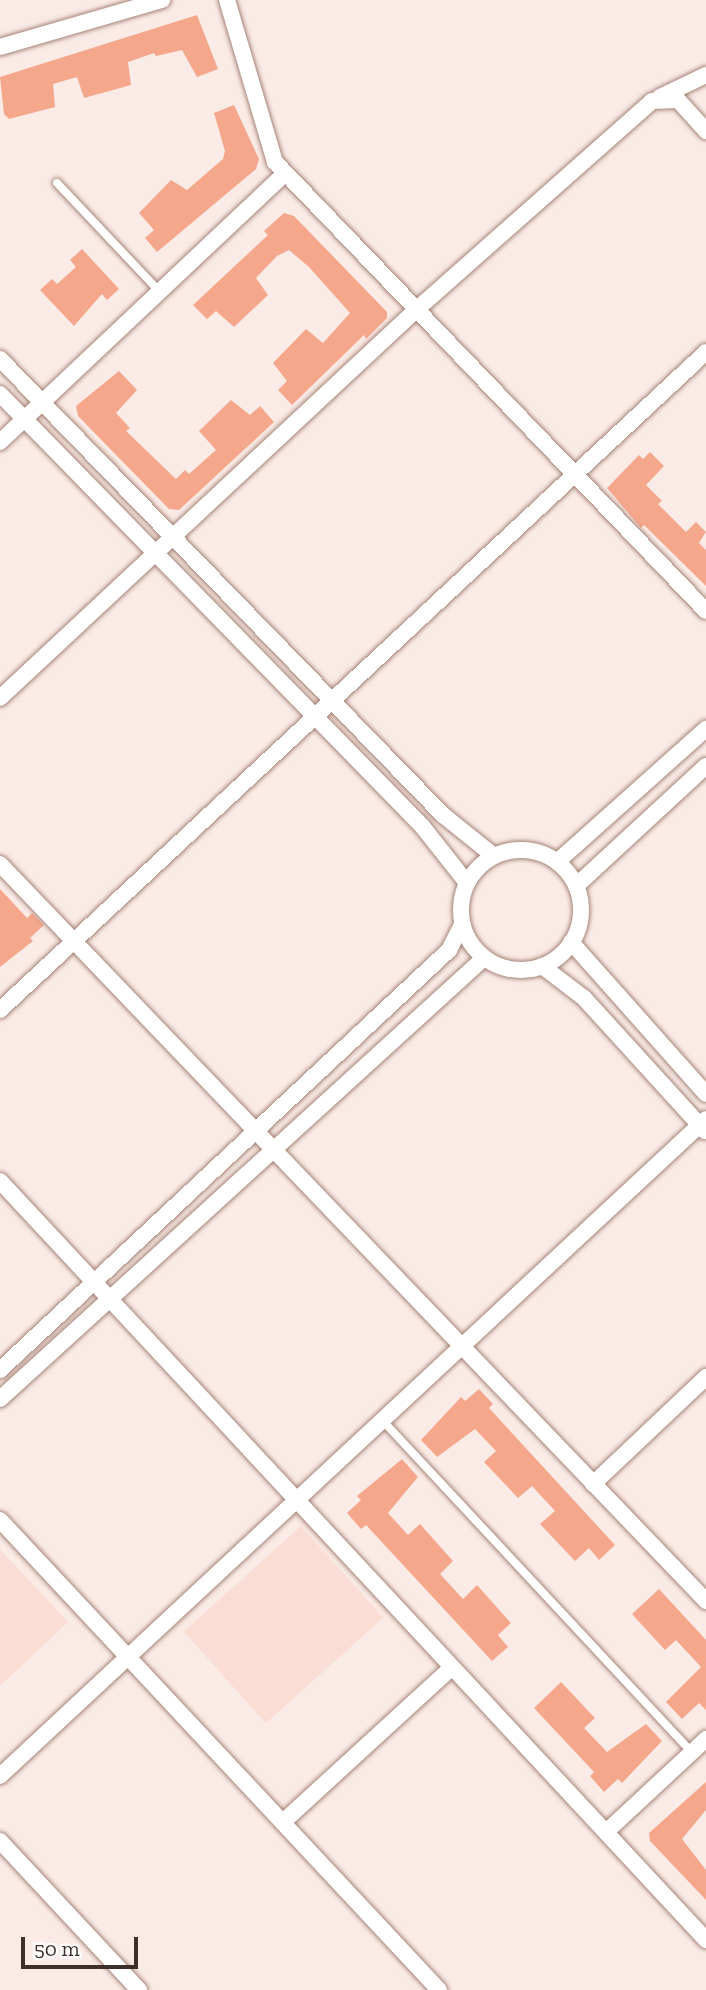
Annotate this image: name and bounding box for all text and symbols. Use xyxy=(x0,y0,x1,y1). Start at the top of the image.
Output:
scale bar xyxy=(24,1924,142,1968)
text: 50 m xyxy=(34,1936,80,1961)

